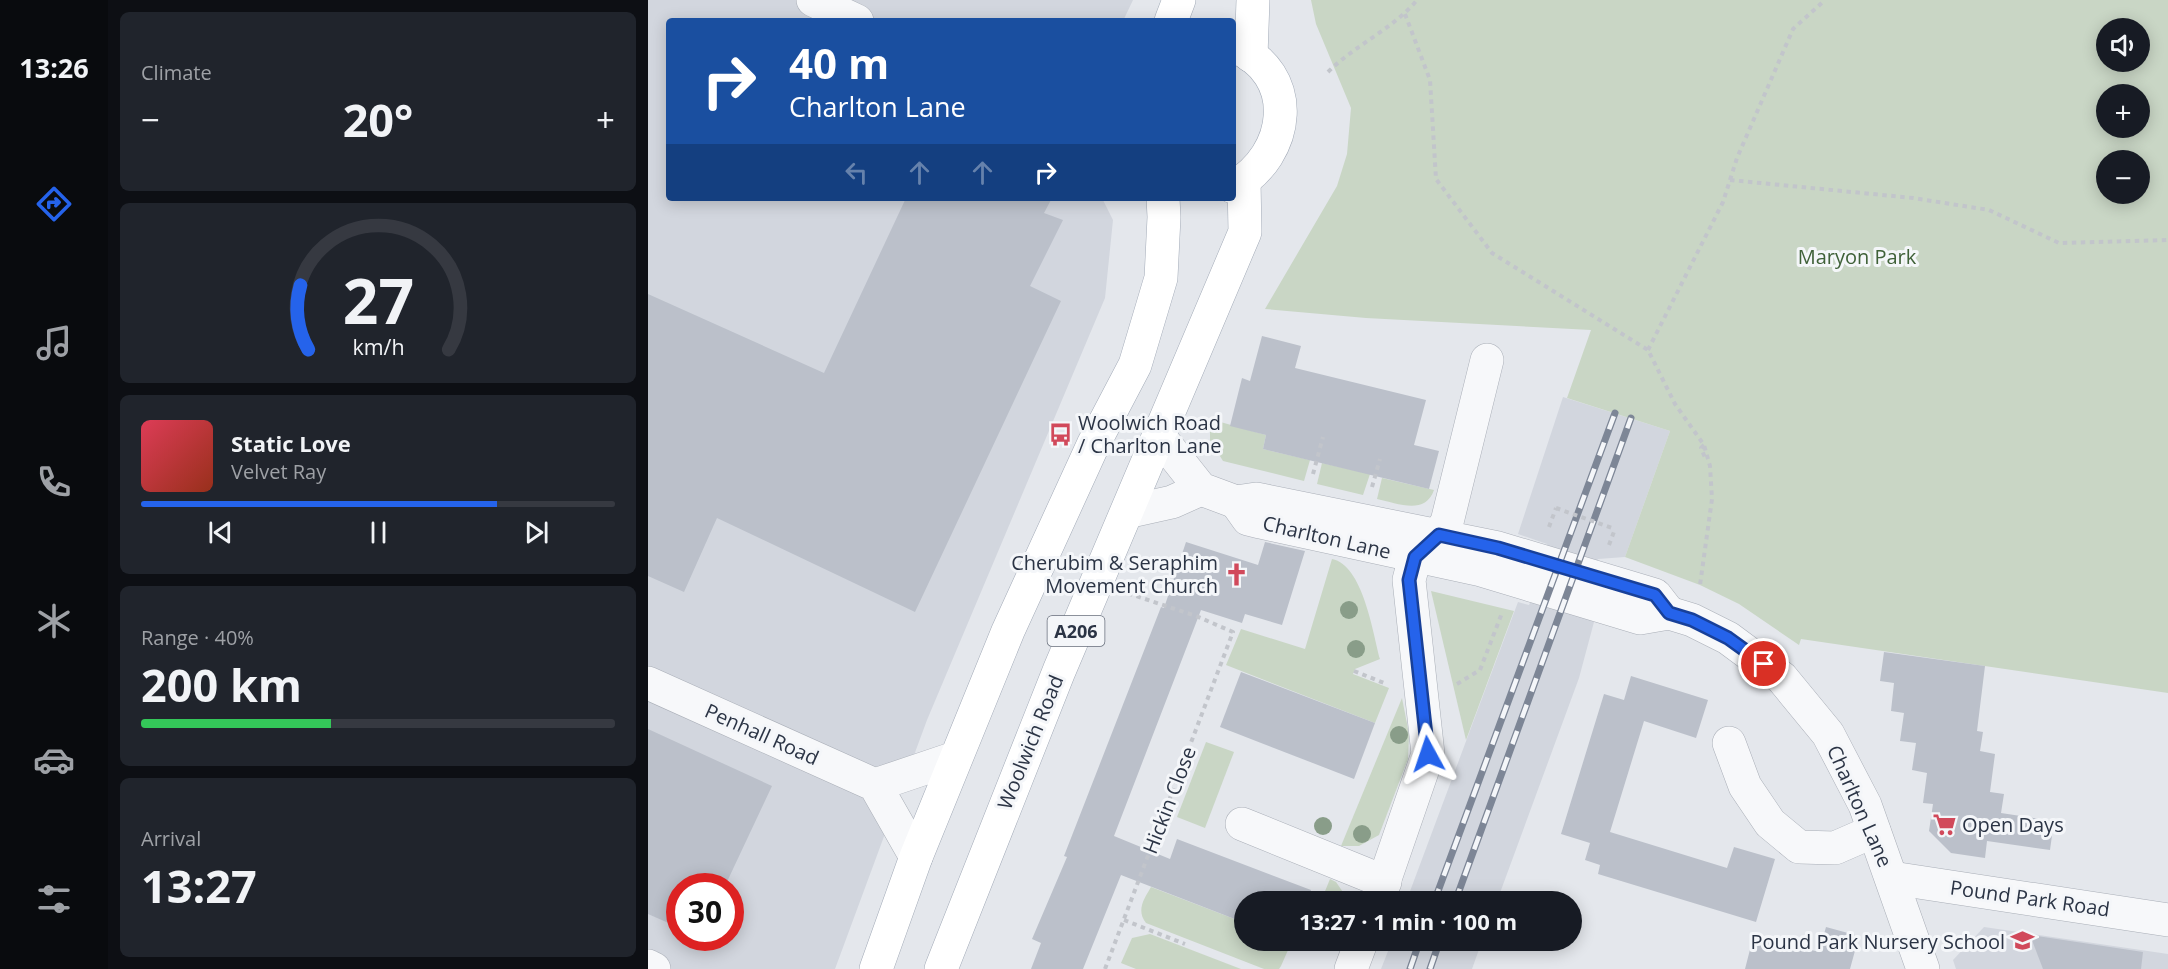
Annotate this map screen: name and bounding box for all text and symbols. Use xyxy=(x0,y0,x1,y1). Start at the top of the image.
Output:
map controls xyxy=(2096,18,2150,204)
button: sound xyxy=(2096,18,2150,72)
text: 40 m xyxy=(789,34,889,91)
icon: right xyxy=(690,42,768,120)
text: 13:26 xyxy=(19,49,89,86)
text: Climate xyxy=(141,59,212,86)
button: + xyxy=(2096,84,2150,138)
text: Charlton Lane xyxy=(789,88,966,125)
text: 20° xyxy=(343,89,413,150)
text: − xyxy=(141,97,160,142)
text: + xyxy=(596,97,615,142)
button: − xyxy=(2096,150,2150,204)
icon: left xyxy=(840,156,873,189)
icon: ahead xyxy=(903,156,936,189)
icon: ahead xyxy=(966,156,999,189)
icon: right xyxy=(1029,156,1062,189)
icon: directions xyxy=(33,183,75,225)
park label: Maryon Park xyxy=(1798,243,1917,270)
text: 27 xyxy=(342,257,414,342)
icon: music xyxy=(33,322,75,364)
text: km/h xyxy=(352,333,404,362)
place label: Woolwich Road / Charlton Lane xyxy=(1078,409,1221,459)
bus stop icon: Woolwich Road / Charlton Lane xyxy=(1047,421,1073,447)
text: Static Love xyxy=(231,428,351,458)
text: Velvet Ray xyxy=(231,458,326,485)
icon: phone xyxy=(33,461,75,503)
street label: Charlton Lane xyxy=(1260,509,1394,565)
icon: previous xyxy=(204,516,237,549)
icon: pause xyxy=(362,516,395,549)
icon: next xyxy=(520,516,553,549)
place label: Cherubim & Seraphim Movement Church xyxy=(1011,549,1218,599)
church icon: Cherubim & Seraphim Movement Church xyxy=(1223,561,1249,587)
icon: climate xyxy=(33,600,75,642)
road number: A206 xyxy=(1048,616,1104,646)
text: Range · 40% xyxy=(141,624,254,651)
pin xyxy=(1738,638,1789,689)
icon: arrive xyxy=(1747,647,1780,680)
text: 200 km xyxy=(141,654,302,715)
street label: Woolwich Road xyxy=(991,671,1069,813)
street label: Penhall Road xyxy=(701,697,823,771)
position arrow xyxy=(1396,722,1460,786)
icon: car xyxy=(33,739,75,781)
street label: Charlton Lane xyxy=(1821,741,1899,871)
street label: Hickin Close xyxy=(1136,742,1202,858)
supermarket icon: Open Days xyxy=(1931,811,1957,837)
place label: Open Days xyxy=(1962,811,2064,838)
text: Arrival xyxy=(141,825,201,852)
text: 13:27 xyxy=(141,855,257,916)
speed limit sign: 30 xyxy=(666,873,744,951)
street label: Pound Park Road xyxy=(1949,873,2111,923)
icon: filters xyxy=(33,878,75,920)
text: 13:27 · 1 min · 100 m xyxy=(1299,906,1517,936)
place label: Pound Park Nursery School xyxy=(1750,928,2005,955)
school or university icon: Pound Park Nursery School xyxy=(2010,928,2036,954)

